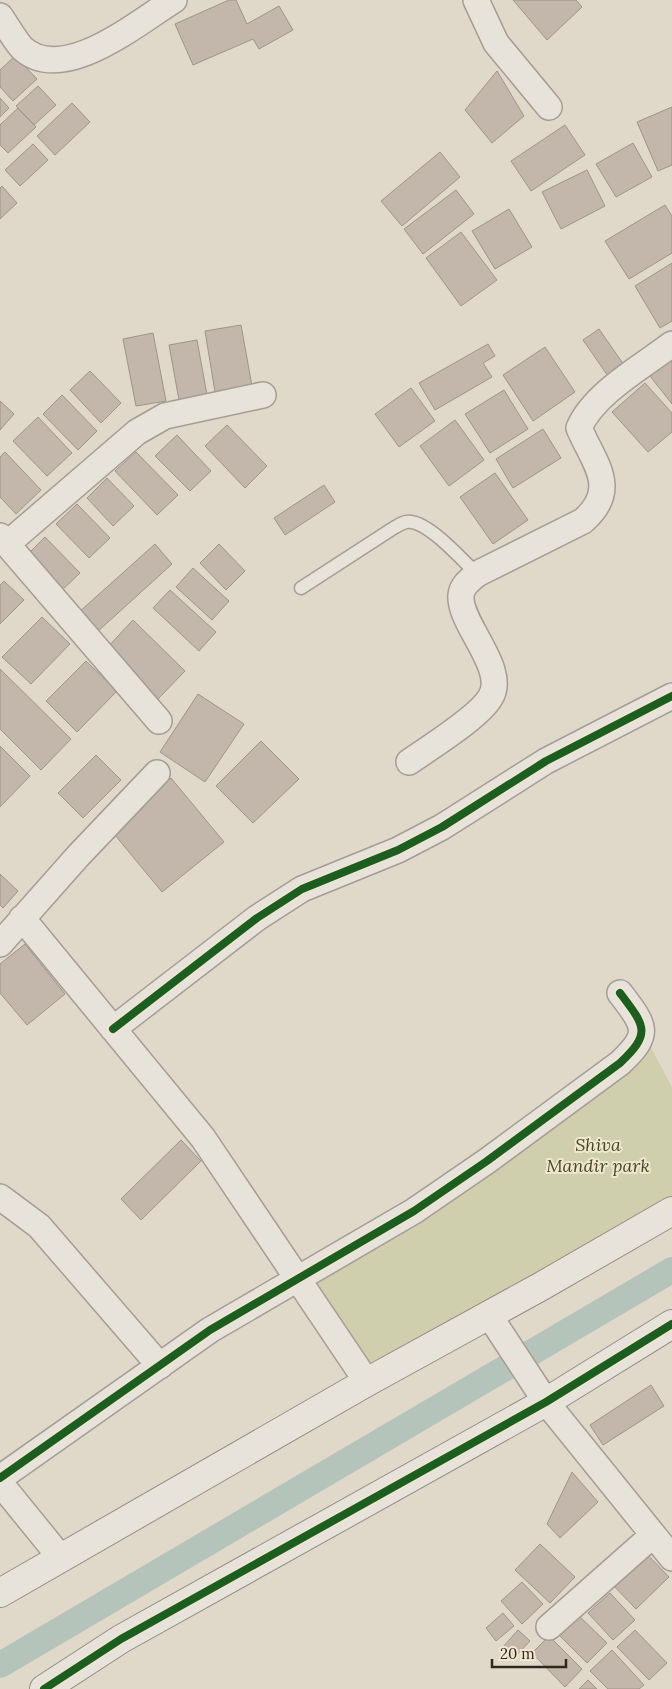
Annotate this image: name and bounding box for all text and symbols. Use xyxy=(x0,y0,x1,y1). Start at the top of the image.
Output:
park label: Shiva Mandir park xyxy=(546,1133,650,1177)
scale bar xyxy=(492,1636,566,1668)
text: 20 m xyxy=(500,1644,535,1663)

